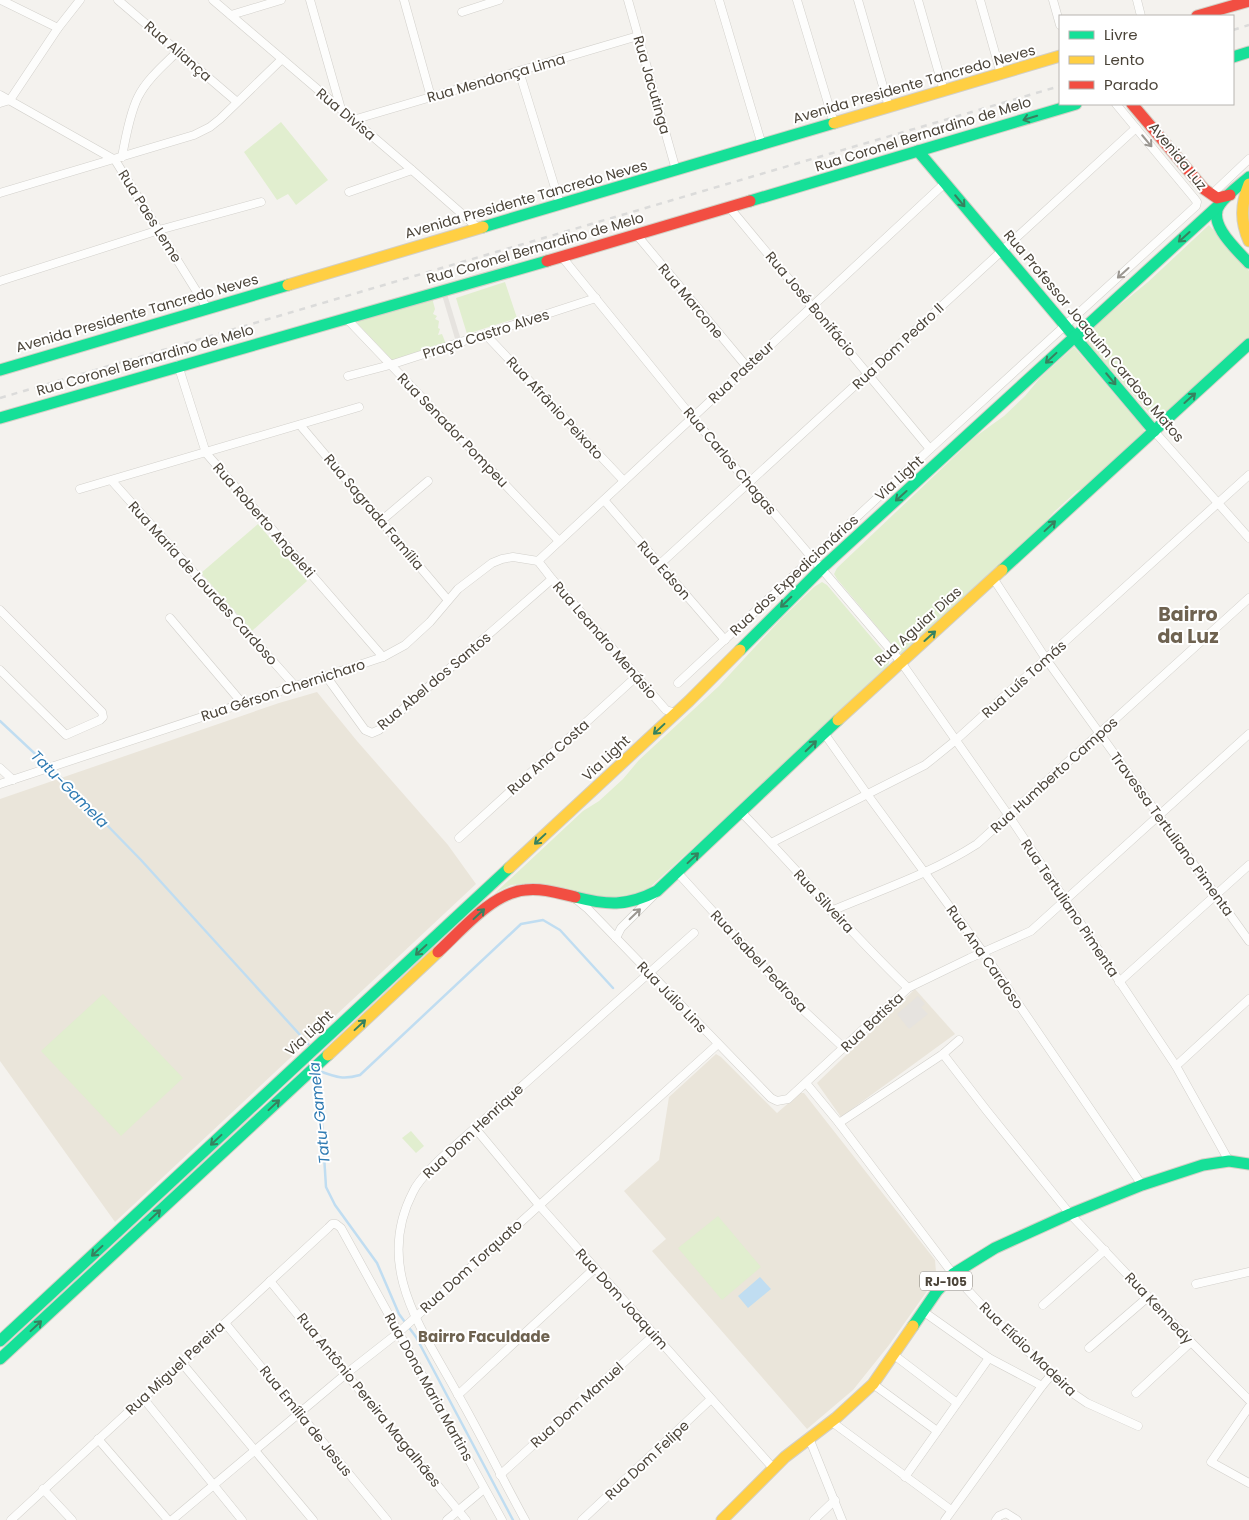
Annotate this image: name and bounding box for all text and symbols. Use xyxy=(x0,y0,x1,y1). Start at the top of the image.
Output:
legend xyxy=(1059,15,1234,105)
street label: Rua Aliança xyxy=(140,16,216,86)
text: Livre xyxy=(1104,24,1137,45)
street label: Rua Jacutinga xyxy=(628,33,676,137)
street label: Avenida Presidente Tancredo Neves xyxy=(790,40,1038,128)
street label: Rua Mendonça Lima xyxy=(425,49,567,107)
text: Lento xyxy=(1104,49,1144,70)
text: Parado xyxy=(1104,74,1158,95)
street label: Rua Divisa xyxy=(312,83,380,145)
street label: Rua Coronel Bernardino de Melo xyxy=(812,92,1034,176)
one-way arrow xyxy=(1022,113,1038,123)
street label: Avenida Luz xyxy=(1144,118,1212,194)
one-way arrow xyxy=(1142,134,1153,147)
street label: Avenida Presidente Tancredo Neves xyxy=(402,155,650,243)
street label: Rua Paes Leme xyxy=(113,166,187,266)
one-way arrow xyxy=(955,195,966,208)
street label: Rua Coronel Bernardino de Melo xyxy=(424,207,646,289)
street label: Rua Professor Joaquim Cardoso Matos xyxy=(999,226,1189,446)
one-way arrow xyxy=(1177,231,1190,243)
street label: Rua José Bonifácio xyxy=(761,247,861,361)
street label: Rua Marcone xyxy=(654,259,729,343)
one-way arrow xyxy=(1117,267,1130,279)
street label: Avenida Presidente Tancredo Neves xyxy=(13,269,261,357)
street label: Rua Dom Pedro II xyxy=(848,298,948,394)
street label: Praça Castro Alves xyxy=(420,304,552,364)
street label: Rua Coronel Bernardino de Melo xyxy=(34,319,256,401)
street label: Rua Pasteur xyxy=(704,336,778,408)
street label: Rua Afrânio Peixoto xyxy=(502,352,608,464)
one-way arrow xyxy=(1044,352,1057,364)
street label: Rua Senador Pompeu xyxy=(393,368,513,492)
one-way arrow xyxy=(1105,372,1116,385)
one-way arrow xyxy=(1184,392,1197,404)
street label: Rua Carlos Chagas xyxy=(679,403,781,519)
street label: Rua Sagrada Família xyxy=(319,450,429,574)
street label: Via Light xyxy=(870,451,928,505)
street label: Rua Roberto Angeleti xyxy=(208,458,320,582)
one-way arrow xyxy=(894,491,907,502)
street label: Rua Maria de Lourdes Cardoso xyxy=(124,497,282,669)
street label: Rua dos Expedicionários xyxy=(725,510,863,640)
one-way arrow xyxy=(1044,520,1057,532)
street label: Rua Edson xyxy=(633,536,695,604)
street label: Rua Leandro Menásio xyxy=(548,577,662,703)
street label: Rua Aguiar Dias xyxy=(870,582,966,670)
one-way arrow xyxy=(780,596,793,608)
district label: Bairro da Luz xyxy=(1157,601,1219,650)
street label: Rua Abel dos Santos xyxy=(373,627,495,735)
one-way arrow xyxy=(924,630,937,641)
street label: Rua Luís Tomás xyxy=(977,635,1071,723)
street label: Rua Gérson Chernicharo xyxy=(198,654,368,726)
street label: Rua Humberto Campos xyxy=(986,712,1122,838)
street label: Rua Ana Costa xyxy=(503,715,593,799)
one-way arrow xyxy=(653,723,666,735)
street label: Via Light xyxy=(578,731,634,785)
one-way arrow xyxy=(804,740,817,752)
water label: Tatu-Gamela xyxy=(27,746,113,832)
street label: Travessa Tertuliano Pimenta xyxy=(1106,748,1238,920)
one-way arrow xyxy=(534,833,547,845)
street label: Rua Tertuliano Pimenta xyxy=(1016,835,1124,981)
one-way arrow xyxy=(687,852,699,864)
street label: Rua Silveira xyxy=(789,865,859,937)
street label: Rua Ana Cardoso xyxy=(942,901,1028,1013)
street label: Rua Isabel Pedrosa xyxy=(706,905,812,1017)
one-way arrow xyxy=(473,908,486,920)
one-way arrow xyxy=(629,908,642,920)
one-way arrow xyxy=(414,944,427,956)
street label: Rua Júlio Lins xyxy=(633,957,711,1037)
street label: Rua Batista xyxy=(836,988,908,1056)
street label: Via Light xyxy=(281,1006,337,1060)
one-way arrow xyxy=(354,1019,367,1031)
water label: Tatu-Gamela xyxy=(303,1061,335,1165)
street label: Rua Dom Henrique xyxy=(418,1079,528,1183)
one-way arrow xyxy=(268,1099,280,1111)
one-way arrow xyxy=(210,1134,222,1146)
one-way arrow xyxy=(148,1209,161,1221)
street label: Rua Dom Torquato xyxy=(415,1215,527,1317)
street label: Rua Dom Joaquim xyxy=(571,1244,673,1354)
one-way arrow xyxy=(91,1245,104,1257)
street label: Rua Kennedy xyxy=(1120,1268,1198,1348)
road number: RJ-105 xyxy=(920,1272,972,1290)
street label: Rua Elídio Madeira xyxy=(975,1297,1081,1401)
street label: Rua Antônio Pereira Magalhães xyxy=(292,1309,446,1491)
street label: Rua Dona Maria Martins xyxy=(380,1309,478,1465)
street label: Rua Miguel Pereira xyxy=(121,1317,229,1419)
one-way arrow xyxy=(29,1320,42,1332)
district label: Bairro Faculdade xyxy=(418,1326,550,1347)
street label: Rua Dom Manuel xyxy=(526,1358,628,1452)
street label: Rua Emília de Jesus xyxy=(255,1361,357,1481)
street label: Rua Dom Felipe xyxy=(601,1415,694,1504)

